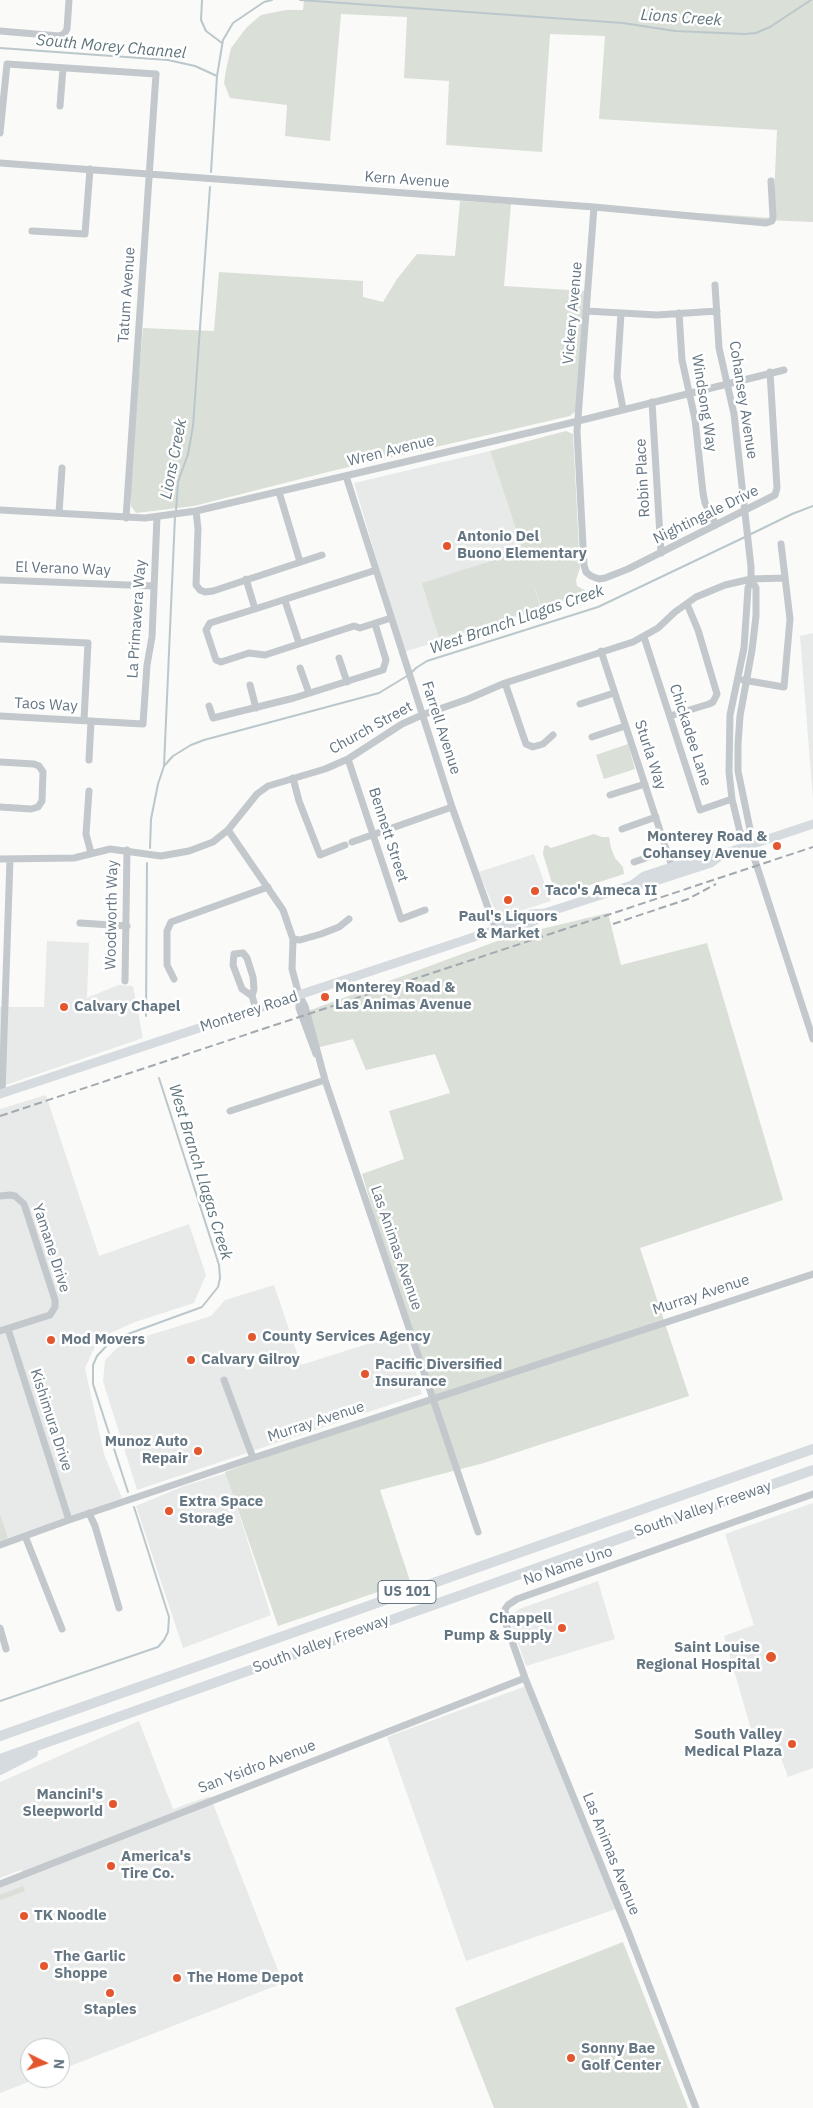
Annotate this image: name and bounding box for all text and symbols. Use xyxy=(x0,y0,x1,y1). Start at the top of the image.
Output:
water label: Lions Creek xyxy=(640,6,722,30)
water label: South Morey Channel xyxy=(35,31,187,63)
street label: Kern Avenue xyxy=(364,168,450,192)
street label: Tatum Avenue xyxy=(115,246,139,344)
street label: Vickery Avenue xyxy=(560,261,586,365)
street label: Cohansey Avenue xyxy=(725,340,761,460)
street label: Windsong Way xyxy=(687,353,721,453)
water label: Lions Creek xyxy=(157,417,191,501)
street label: Wren Avenue xyxy=(346,431,436,471)
street label: Robin Place xyxy=(632,438,654,518)
street label: Nightingale Drive xyxy=(650,482,762,548)
place label: Antonio Del Buono Elementary xyxy=(457,528,587,563)
marker: Antonio Del Buono Elementary xyxy=(441,540,453,552)
street label: El Verano Way xyxy=(15,558,111,580)
street label: La Primavera Way xyxy=(124,559,150,679)
water label: West Branch Llagas Creek xyxy=(427,581,607,659)
street label: Farrell Avenue xyxy=(418,679,464,777)
street label: Chickadee Lane xyxy=(665,682,715,788)
street label: Taos Way xyxy=(14,694,78,716)
street label: Church Street xyxy=(326,698,416,758)
street label: Sturla Way xyxy=(630,718,670,792)
street label: Bennett Street xyxy=(364,785,412,885)
place label: Monterey Road & Cohansey Avenue xyxy=(642,828,767,863)
marker: Monterey Road & Cohansey Avenue xyxy=(771,840,783,852)
street label: Woodworth Way xyxy=(102,860,122,970)
place label: Taco's Ameca II xyxy=(545,882,657,900)
marker: Taco's Ameca II xyxy=(529,885,541,897)
marker: Paul's Liquors & Market xyxy=(502,894,514,906)
place label: Paul's Liquors & Market xyxy=(458,908,558,943)
place label: Monterey Road & Las Animas Avenue xyxy=(335,979,472,1014)
street label: Monterey Road xyxy=(198,988,300,1036)
marker: Monterey Road & Las Animas Avenue xyxy=(319,991,331,1003)
place label: Calvary Chapel xyxy=(74,998,180,1016)
marker: Calvary Chapel xyxy=(58,1001,70,1013)
water label: West Branch Llagas Creek xyxy=(164,1082,236,1262)
street label: Las Animas Avenue xyxy=(366,1183,426,1313)
street label: Yamane Drive xyxy=(28,1201,74,1295)
street label: Murray Avenue xyxy=(650,1271,752,1319)
place label: County Services Agency xyxy=(262,1328,431,1346)
place label: Mod Movers xyxy=(61,1331,145,1349)
marker: County Services Agency xyxy=(246,1331,258,1343)
marker: Mod Movers xyxy=(45,1334,57,1346)
place label: Calvary Gilroy xyxy=(201,1351,300,1369)
marker: Calvary Gilroy xyxy=(185,1354,197,1366)
place label: Pacific Diversified Insurance xyxy=(375,1356,502,1391)
street label: Kishimura Drive xyxy=(26,1367,76,1473)
marker: Pacific Diversified Insurance xyxy=(359,1368,371,1380)
street label: Murray Avenue xyxy=(265,1398,367,1446)
place label: Munoz Auto Repair xyxy=(105,1433,188,1468)
marker: Munoz Auto Repair xyxy=(192,1445,204,1457)
street label: South Valley Freeway xyxy=(632,1477,774,1541)
place label: Extra Space Storage xyxy=(179,1493,263,1528)
marker: Extra Space Storage xyxy=(163,1505,175,1517)
street label: No Name Uno xyxy=(521,1542,615,1590)
road number: US 101 xyxy=(378,1580,436,1604)
place label: Chappell Pump & Supply xyxy=(444,1610,552,1645)
street label: South Valley Freeway xyxy=(250,1611,392,1677)
marker: Chappell Pump & Supply xyxy=(556,1622,568,1634)
place label: Saint Louise Regional Hospital xyxy=(636,1639,760,1674)
marker: Saint Louise Regional Hospital xyxy=(764,1650,778,1664)
place label: South Valley Medical Plaza xyxy=(684,1726,782,1761)
street label: San Ysidro Avenue xyxy=(196,1736,318,1798)
marker: South Valley Medical Plaza xyxy=(786,1738,798,1750)
place label: Mancini's Sleepworld xyxy=(23,1786,103,1821)
street label: Las Animas Avenue xyxy=(578,1790,644,1918)
marker: Mancini's Sleepworld xyxy=(107,1798,119,1810)
place label: America's Tire Co. xyxy=(121,1848,191,1883)
marker: America's Tire Co. xyxy=(105,1860,117,1872)
place label: TK Noodle xyxy=(34,1907,107,1925)
marker: TK Noodle xyxy=(18,1910,30,1922)
place label: The Garlic Shoppe xyxy=(54,1948,126,1983)
marker: The Garlic Shoppe xyxy=(38,1960,50,1972)
place label: The Home Depot xyxy=(187,1969,303,1987)
marker: The Home Depot xyxy=(171,1972,183,1984)
marker: Staples xyxy=(104,1987,116,1999)
place label: Staples xyxy=(83,2001,137,2019)
north arrow xyxy=(20,2038,70,2088)
place label: Sonny Bae Golf Center xyxy=(581,2040,661,2075)
marker: Sonny Bae Golf Center xyxy=(565,2052,577,2064)
text: N xyxy=(50,2058,68,2070)

